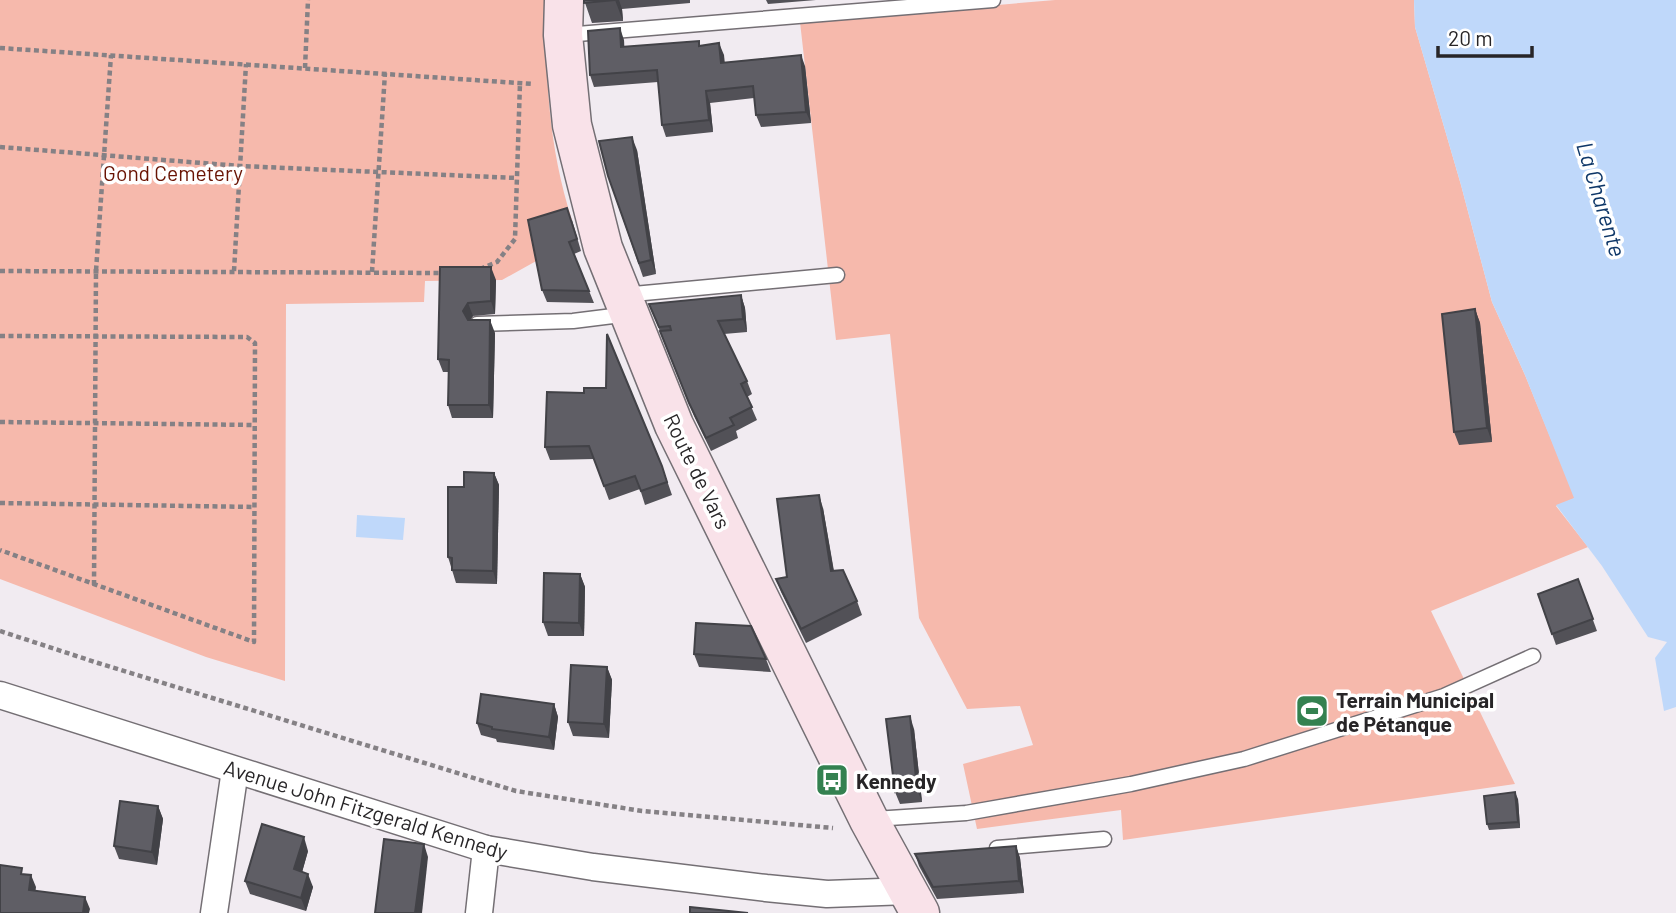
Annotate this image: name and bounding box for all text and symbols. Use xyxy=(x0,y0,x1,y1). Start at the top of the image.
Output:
scale bar xyxy=(1438,14,1532,58)
text: 20 m xyxy=(1448,25,1493,50)
water label: La Charente xyxy=(1571,138,1633,260)
park label: Gond Cemetery xyxy=(103,160,243,185)
street label: Route de Vars xyxy=(659,409,737,533)
place label: Terrain Municipal de Pétanque xyxy=(1336,687,1494,736)
sports icon: Terrain Municipal de Pétanque xyxy=(1293,692,1331,730)
street label: Avenue John Fitzgerald Kennedy xyxy=(221,754,511,864)
bus stop icon: Kennedy xyxy=(813,761,851,799)
place label: Kennedy xyxy=(856,768,937,793)

